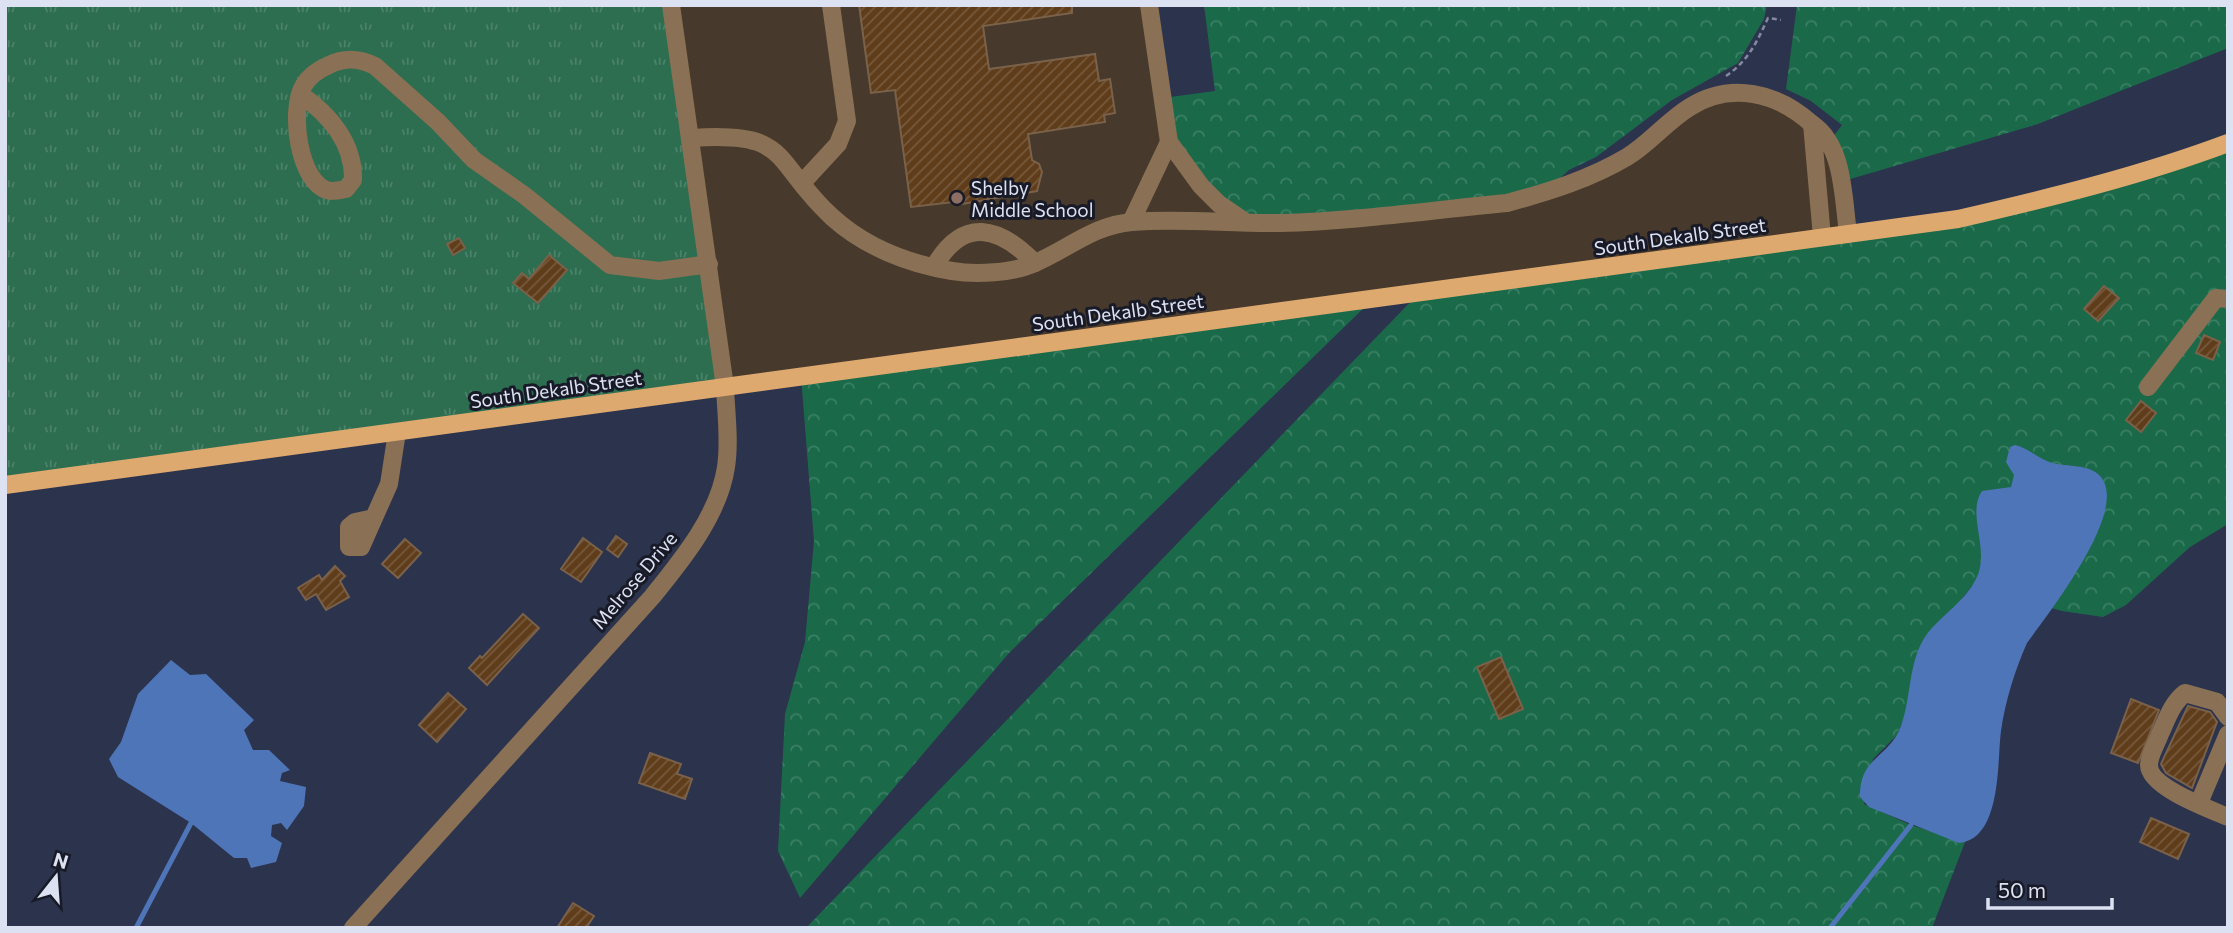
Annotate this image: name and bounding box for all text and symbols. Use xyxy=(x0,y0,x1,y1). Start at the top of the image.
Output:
place label: Shelby Middle School xyxy=(971,176,1093,221)
marker: Shelby Middle School xyxy=(949,190,965,206)
street label: South Dekalb Street xyxy=(1593,213,1767,259)
street label: South Dekalb Street xyxy=(1031,289,1205,335)
street label: South Dekalb Street xyxy=(469,366,643,412)
street label: Melrose Drive xyxy=(587,527,681,633)
north arrow xyxy=(21,842,91,912)
text: N xyxy=(51,847,71,873)
scale bar xyxy=(1988,866,2112,910)
text: 50 m xyxy=(1998,877,2046,902)

